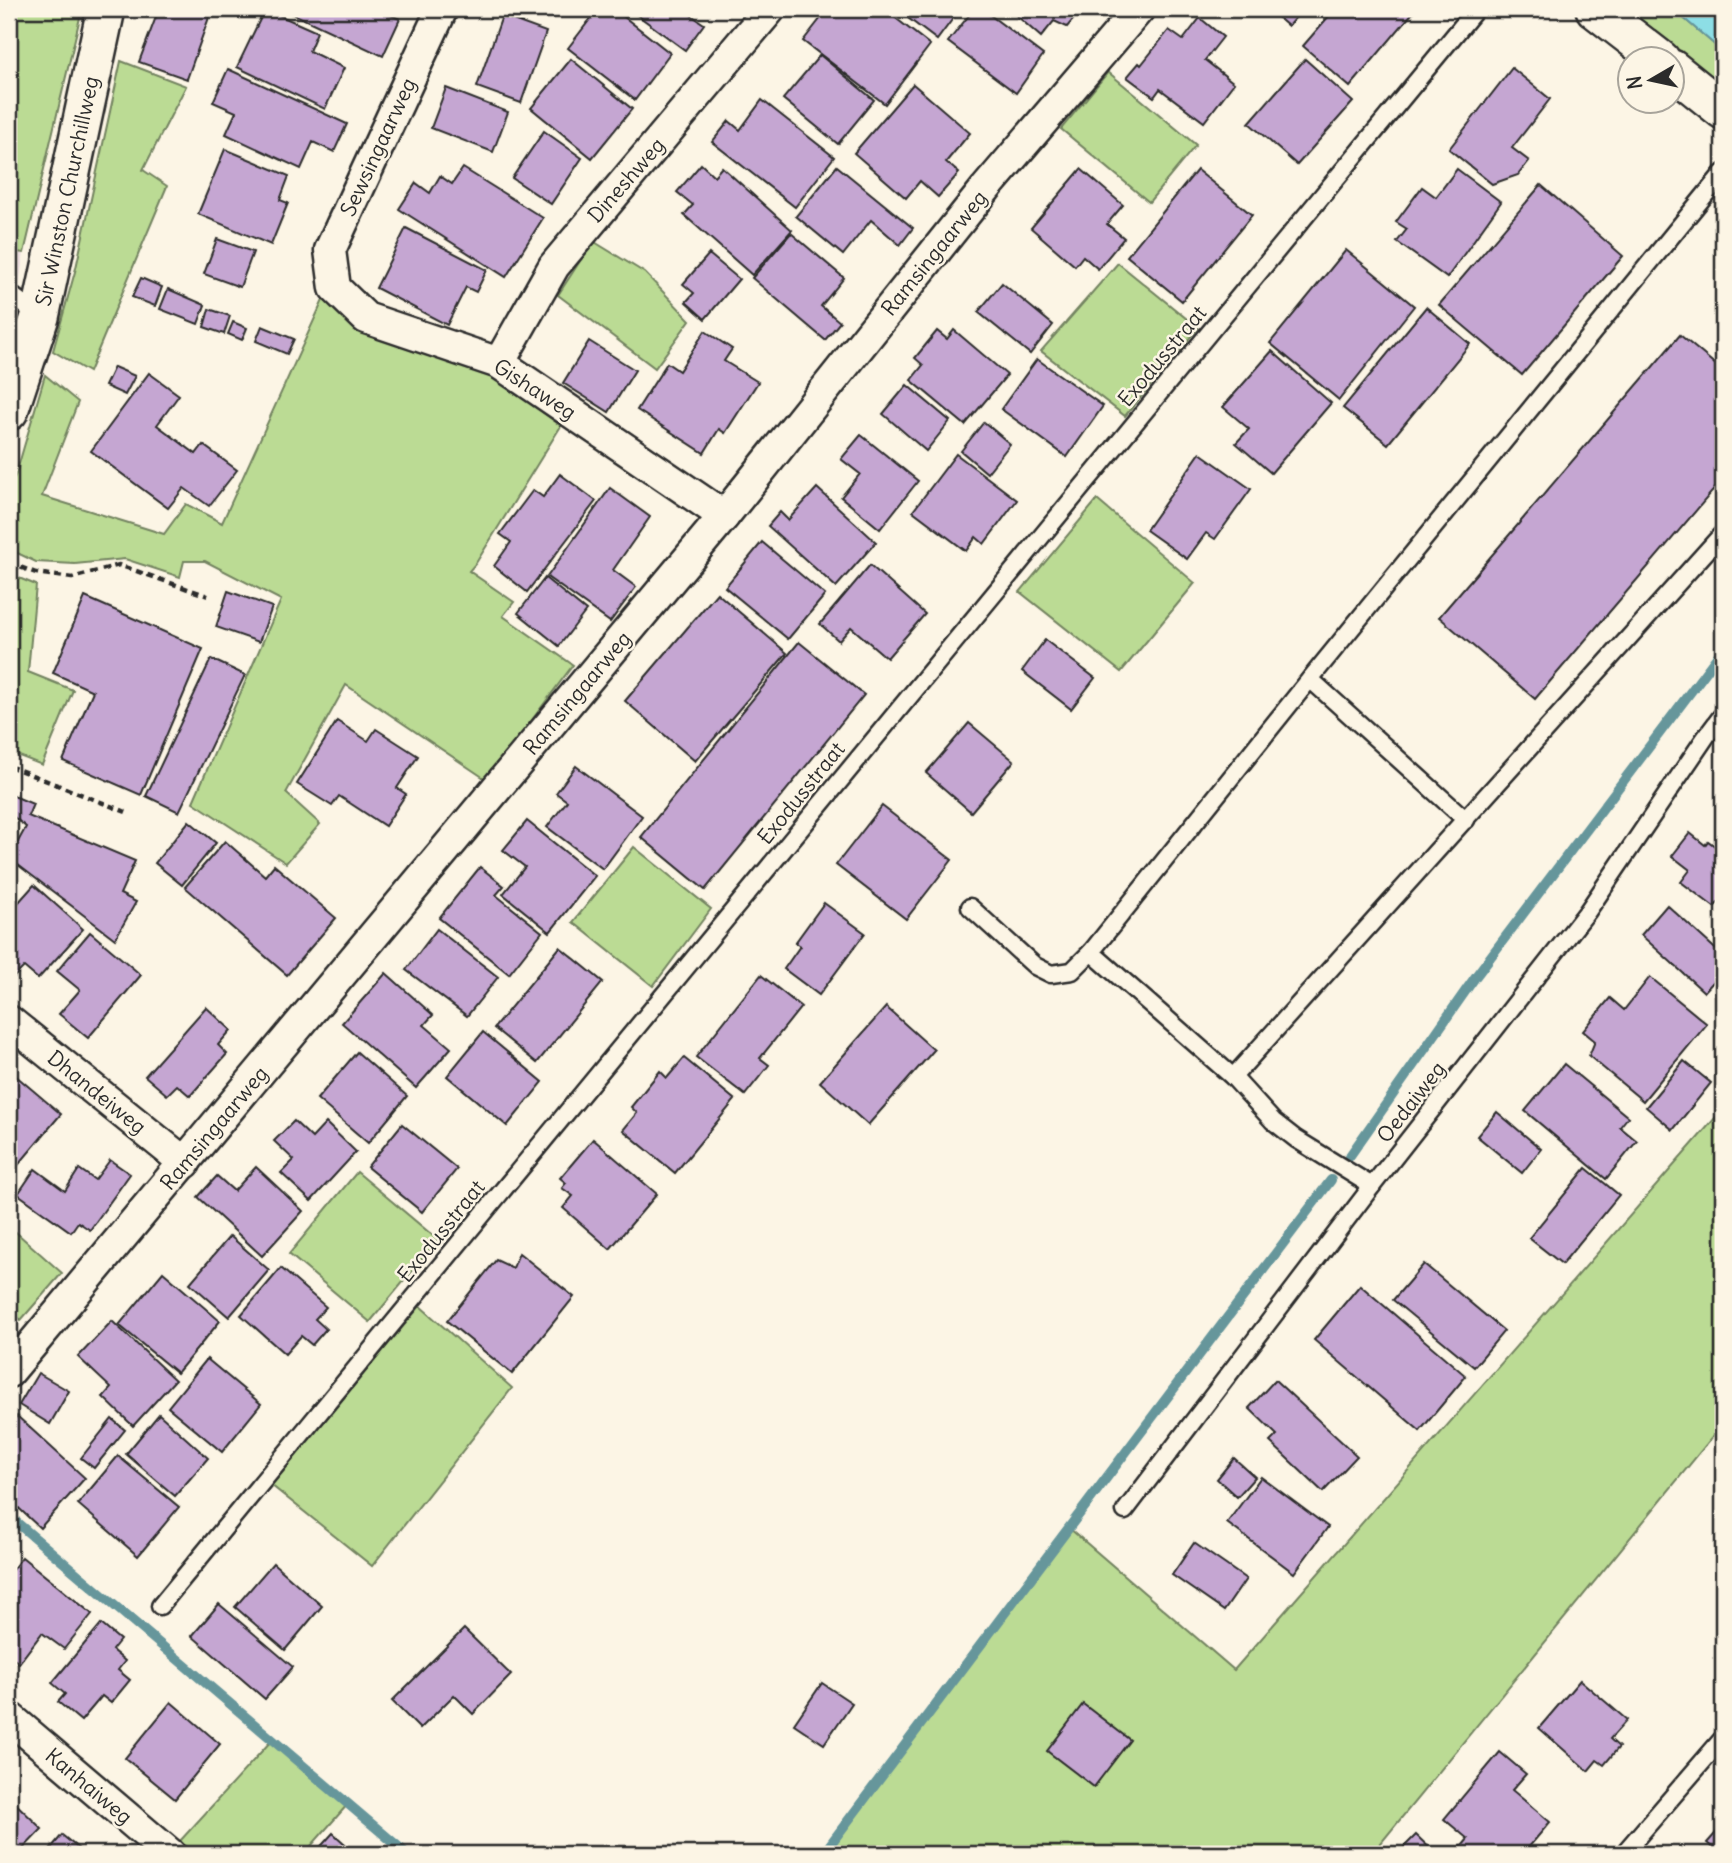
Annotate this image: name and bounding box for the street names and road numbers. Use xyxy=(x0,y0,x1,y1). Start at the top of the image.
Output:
street label: Sewsingaarweg xyxy=(334,73,422,221)
street label: Sir Winston Churchillweg xyxy=(29,74,105,308)
street label: Dineshweg xyxy=(582,132,670,228)
street label: Ramsingaarweg xyxy=(875,185,993,321)
street label: Exodusstraat xyxy=(1112,300,1212,412)
street label: Gishaweg xyxy=(489,352,581,426)
street label: Ramsingaarweg xyxy=(517,625,637,761)
street label: Exodusstraat xyxy=(751,736,851,850)
street label: Dhandeiweg xyxy=(42,1044,152,1140)
street label: Oedaiweg xyxy=(1371,1056,1451,1148)
street label: Ramsingaarweg xyxy=(154,1060,274,1196)
street label: Exodusstraat xyxy=(391,1174,491,1288)
street label: Kanhaiweg xyxy=(40,1742,138,1830)

